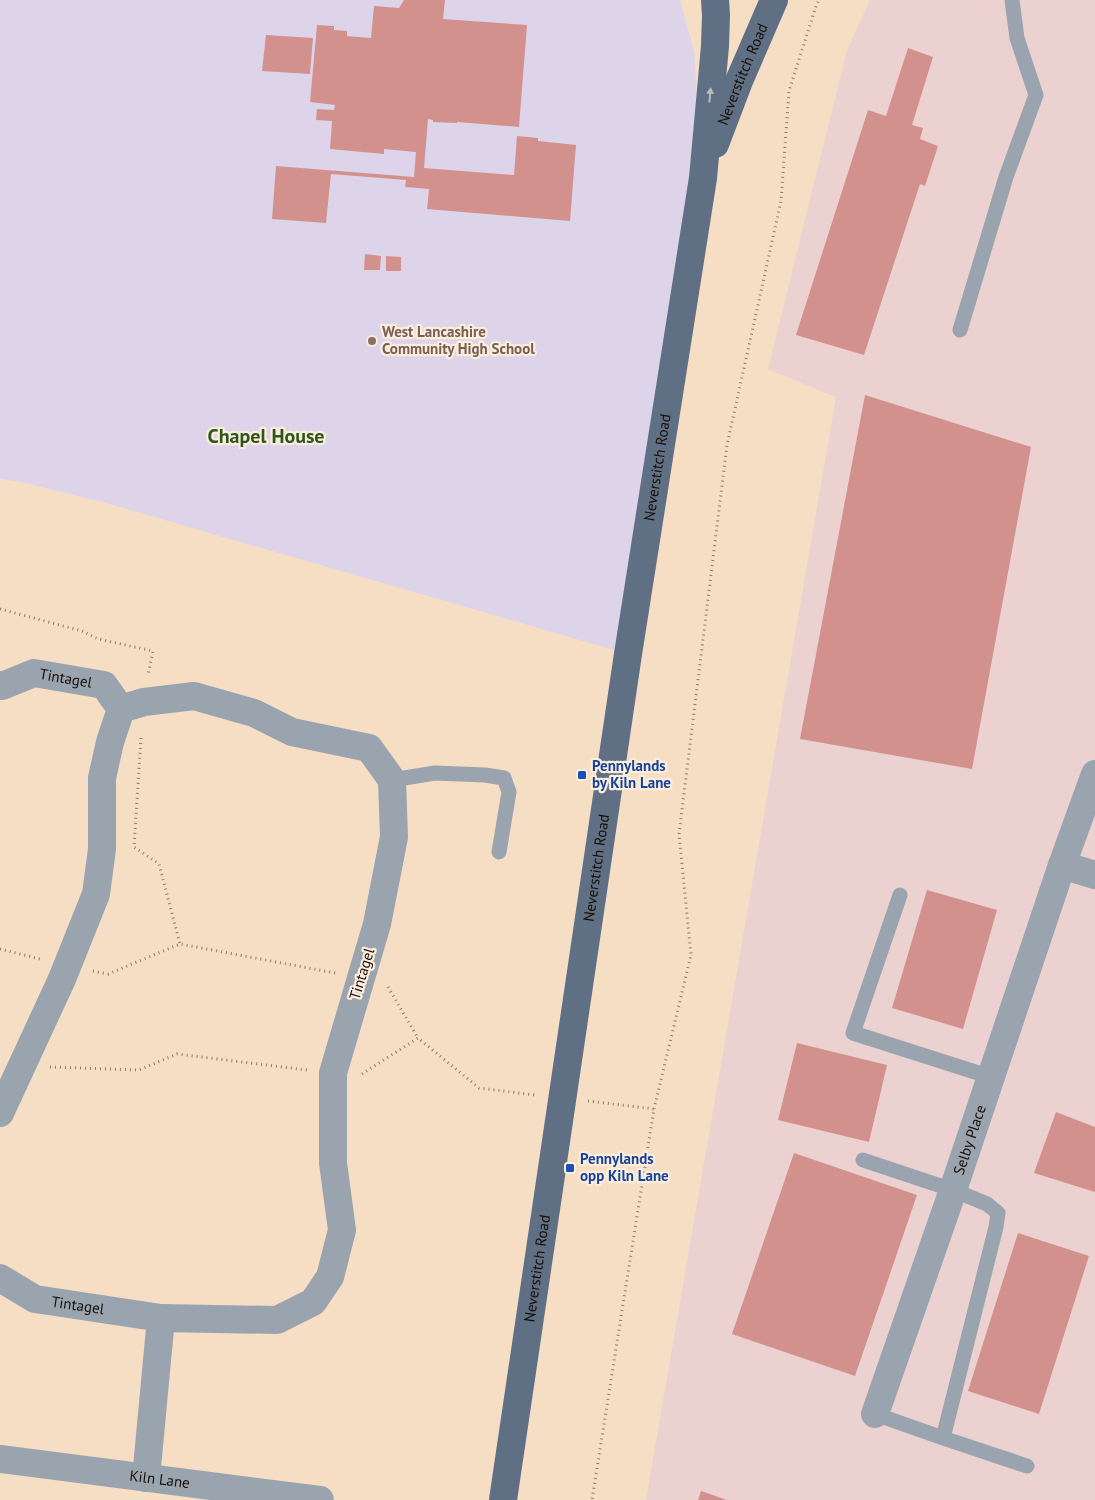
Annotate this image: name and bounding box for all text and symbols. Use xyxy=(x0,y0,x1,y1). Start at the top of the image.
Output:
street label: Neverstitch Road xyxy=(713,20,772,128)
one-way arrow xyxy=(707,87,715,103)
place label: West Lancashire Community High School xyxy=(382,322,535,358)
marker: West Lancashire Community High School xyxy=(366,335,378,347)
street label: Neverstitch Road xyxy=(639,412,675,522)
district label: Chapel House xyxy=(207,423,325,449)
street label: Tintagel xyxy=(38,664,94,692)
place label: Pennylands by Kiln Lane xyxy=(592,756,671,792)
marker: Pennylands by Kiln Lane xyxy=(576,769,588,781)
street label: Neverstitch Road xyxy=(579,813,613,923)
street label: Tintagel xyxy=(345,945,379,1002)
street label: Selby Place xyxy=(949,1102,990,1177)
place label: Pennylands opp Kiln Lane xyxy=(580,1149,669,1185)
marker: Pennylands opp Kiln Lane xyxy=(564,1162,576,1174)
street label: Neverstitch Road xyxy=(519,1213,554,1323)
street label: Tintagel xyxy=(50,1292,106,1318)
street label: Kiln Lane xyxy=(129,1466,191,1492)

